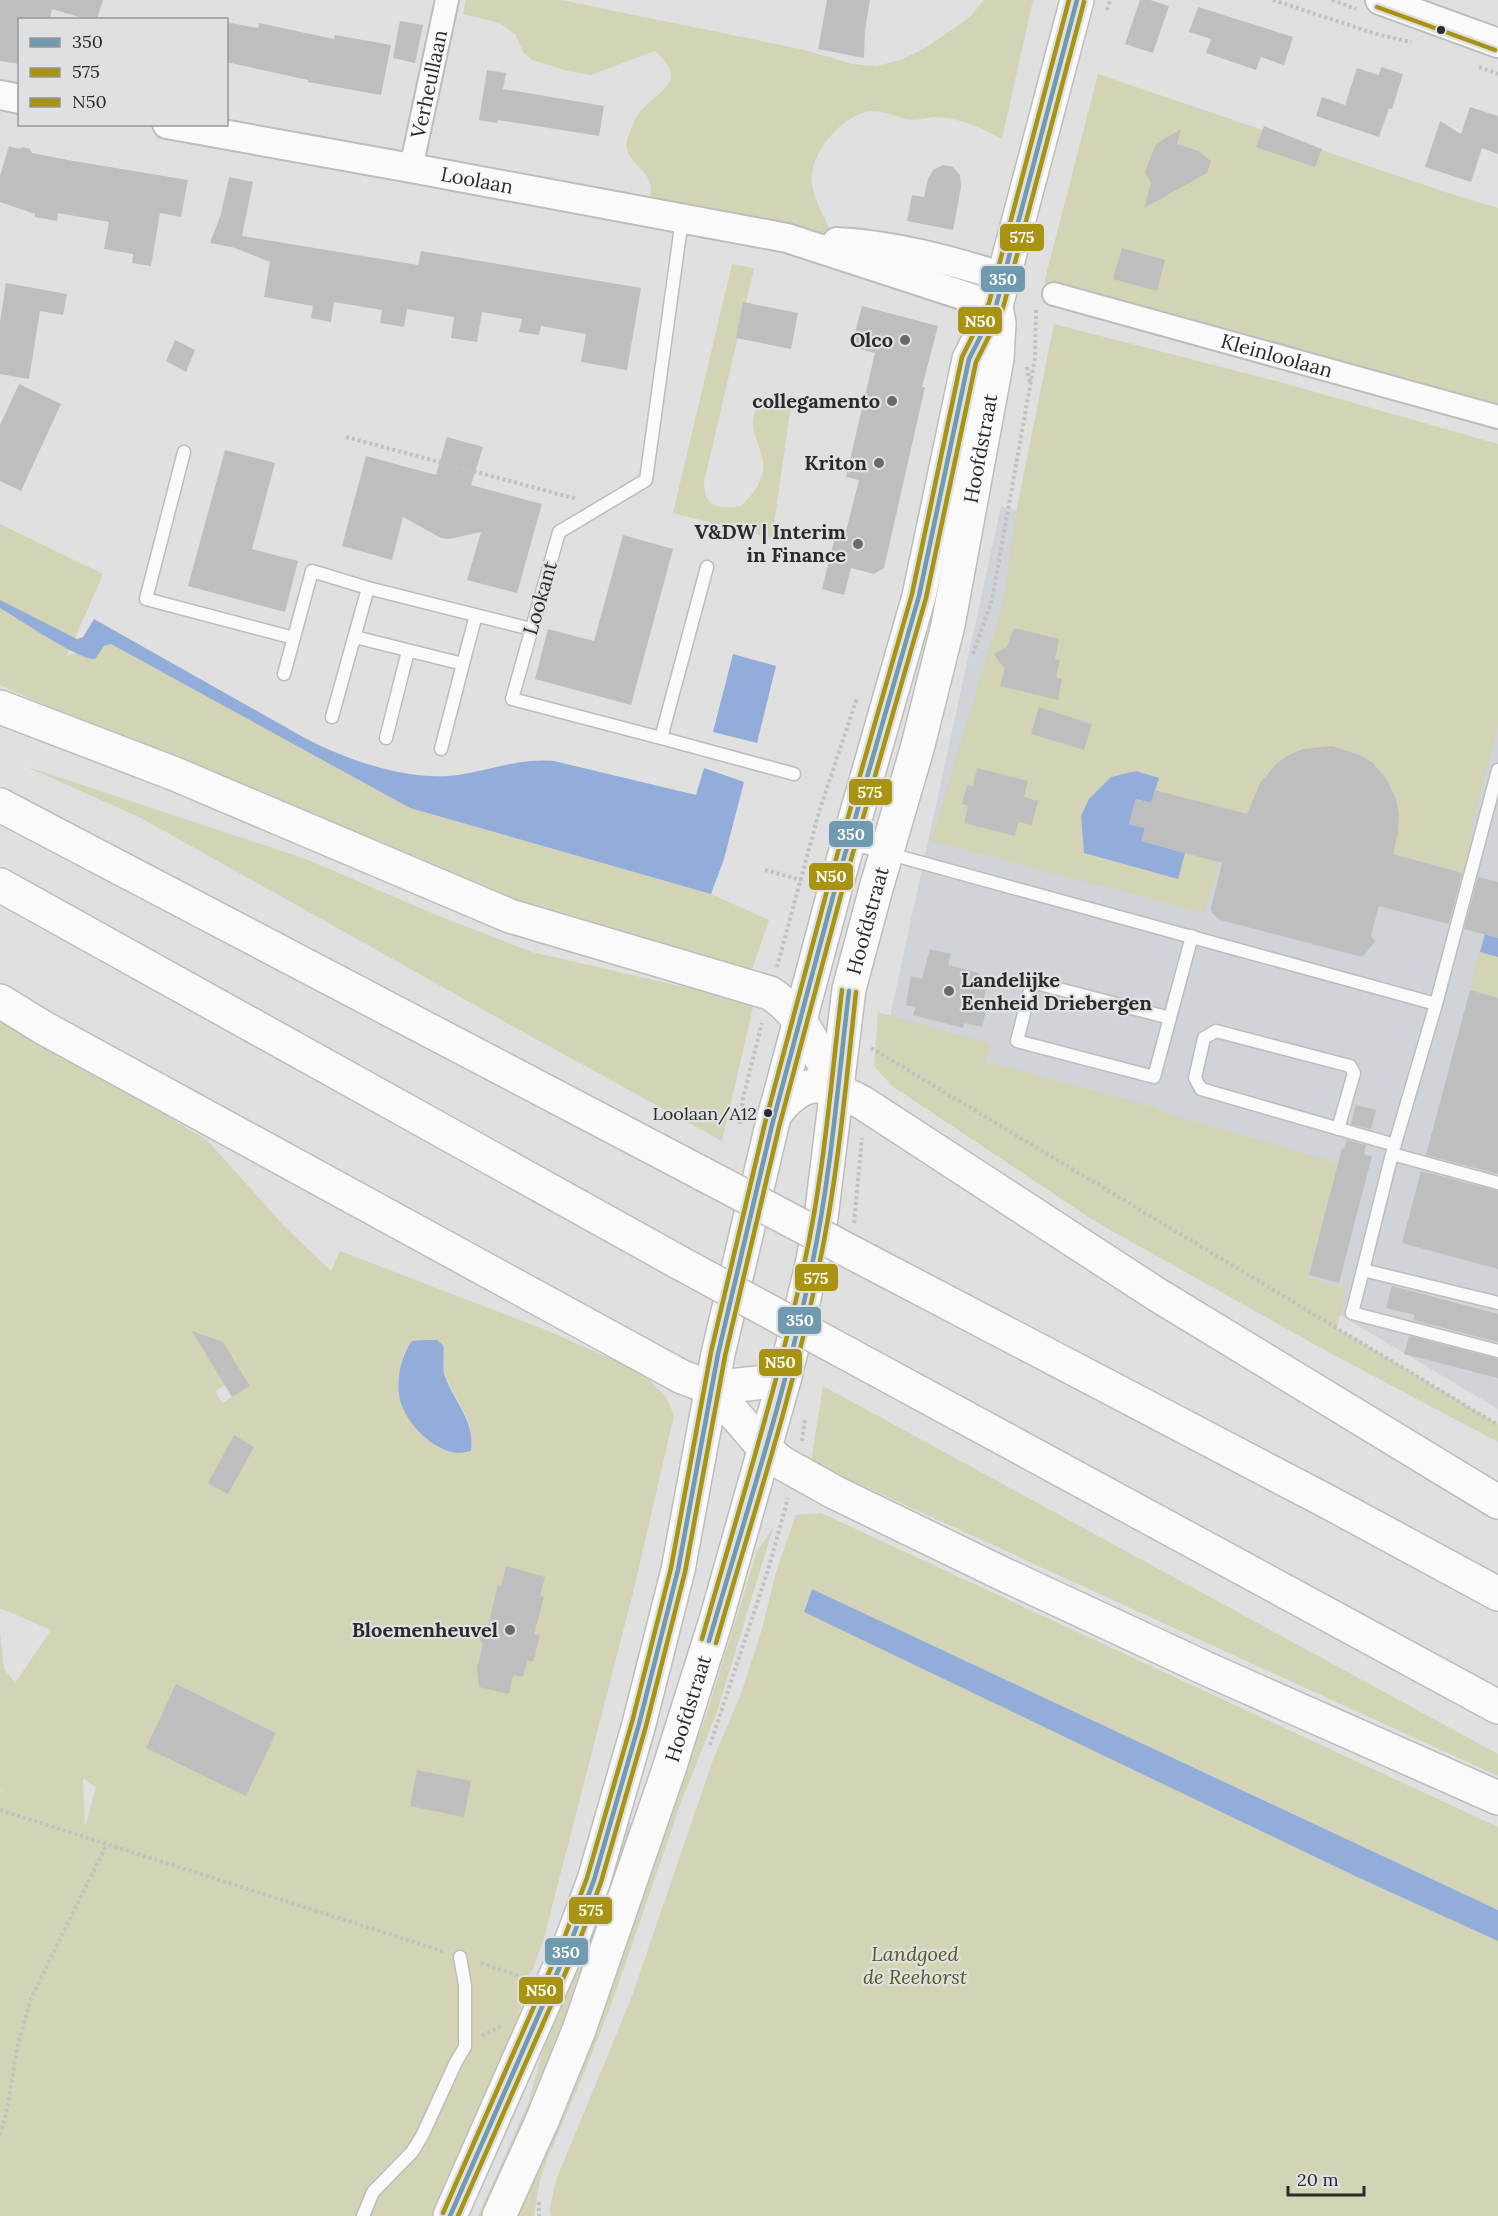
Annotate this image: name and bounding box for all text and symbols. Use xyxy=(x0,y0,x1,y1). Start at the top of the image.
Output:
legend xyxy=(18,18,228,126)
unlabelled marker xyxy=(1435,24,1447,36)
street label: Verheullaan xyxy=(405,27,452,141)
text: 350 xyxy=(72,30,103,53)
text: 575 xyxy=(72,60,100,83)
text: N50 xyxy=(72,90,107,113)
street label: Loolaan xyxy=(439,161,515,199)
line badge: 575 xyxy=(999,223,1045,252)
text: 575 xyxy=(1010,227,1035,247)
line badge: 350 xyxy=(980,265,1026,293)
text: 350 xyxy=(989,269,1017,289)
line badge: N50 xyxy=(957,306,1003,335)
text: N50 xyxy=(964,311,996,331)
place label: Olco xyxy=(850,327,893,352)
street label: Kleinloolaan xyxy=(1218,328,1335,383)
marker: Olco xyxy=(898,333,912,347)
place label: collegamento xyxy=(752,388,880,413)
street label: Hoofdstraat xyxy=(958,391,1002,505)
marker: collegamento xyxy=(885,394,899,408)
place label: Kriton xyxy=(804,450,867,475)
marker: Kriton xyxy=(872,456,886,470)
place label: V&DW | Interim in Finance xyxy=(694,519,847,567)
marker: V&DW | Interim in Finance xyxy=(851,537,865,551)
street label: Lookant xyxy=(517,558,562,638)
line badge: 575 xyxy=(848,778,893,806)
text: 575 xyxy=(858,782,883,802)
line badge: 350 xyxy=(828,820,874,848)
text: 350 xyxy=(837,824,865,844)
line badge: N50 xyxy=(808,862,854,891)
street label: Hoofdstraat xyxy=(840,863,894,977)
text: N50 xyxy=(815,866,847,886)
place label: Landelijke Eenheid Driebergen xyxy=(961,967,1152,1015)
marker: Landelijke Eenheid Driebergen xyxy=(942,984,956,998)
place label: Loolaan/A12 xyxy=(652,1102,757,1125)
marker: Loolaan/A12 xyxy=(762,1107,774,1119)
line badge: 575 xyxy=(794,1263,839,1292)
text: 575 xyxy=(804,1268,829,1288)
line badge: 350 xyxy=(777,1306,822,1335)
text: 350 xyxy=(786,1310,814,1330)
line badge: N50 xyxy=(758,1348,803,1377)
text: N50 xyxy=(764,1352,796,1372)
place label: Bloemenheuvel xyxy=(352,1617,498,1642)
marker: Bloemenheuvel xyxy=(503,1623,517,1637)
street label: Hoofdstraat xyxy=(659,1651,716,1765)
line badge: 575 xyxy=(568,1896,613,1925)
text: 575 xyxy=(579,1900,604,1920)
line badge: 350 xyxy=(544,1937,589,1966)
park label: Landgoed de Reehorst xyxy=(863,1941,968,1989)
text: 350 xyxy=(552,1942,580,1962)
line badge: N50 xyxy=(518,1976,564,2005)
text: N50 xyxy=(525,1980,557,2000)
scale bar xyxy=(1288,2159,1364,2197)
text: 20 m xyxy=(1297,2168,1339,2191)

